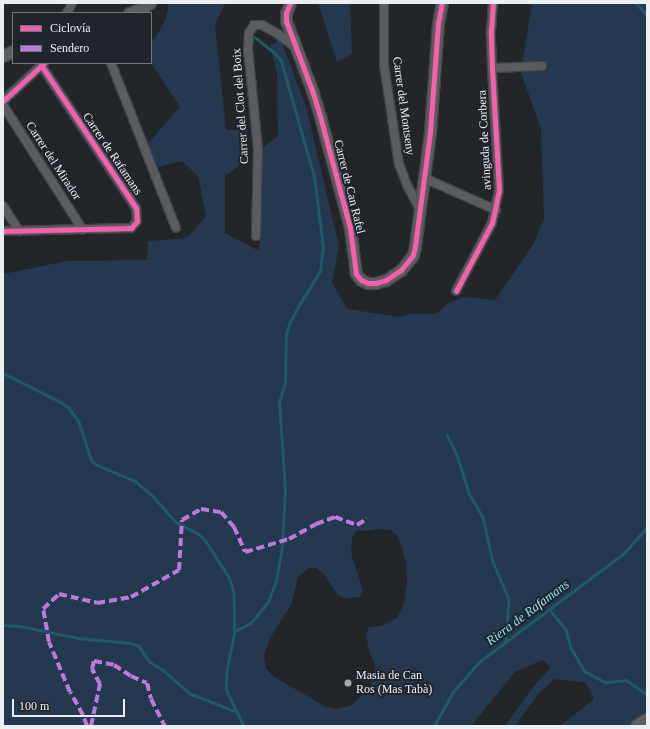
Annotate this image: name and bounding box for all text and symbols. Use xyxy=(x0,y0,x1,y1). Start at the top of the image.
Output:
legend xyxy=(12,12,152,64)
text: Ciclovía xyxy=(50,21,91,35)
text: Sendero xyxy=(50,41,89,55)
street label: Carrer del Clot del Boix xyxy=(230,48,252,164)
street label: Carrer del Montseny xyxy=(389,56,417,156)
street label: avinguda de Corbera xyxy=(475,90,495,190)
street label: Carrer de Rafamans xyxy=(79,110,145,198)
street label: Carrer del Mirador xyxy=(22,119,84,203)
street label: Carrer de Can Rafel xyxy=(330,139,368,235)
water label: Riera de Rafamans xyxy=(484,577,572,649)
place label: Masia de Can Ros (Mas Tabà) xyxy=(356,669,432,697)
marker: Masia de Can Ros (Mas Tabà) xyxy=(343,678,353,688)
scale bar xyxy=(14,691,127,717)
text: 100 m xyxy=(19,699,49,713)

